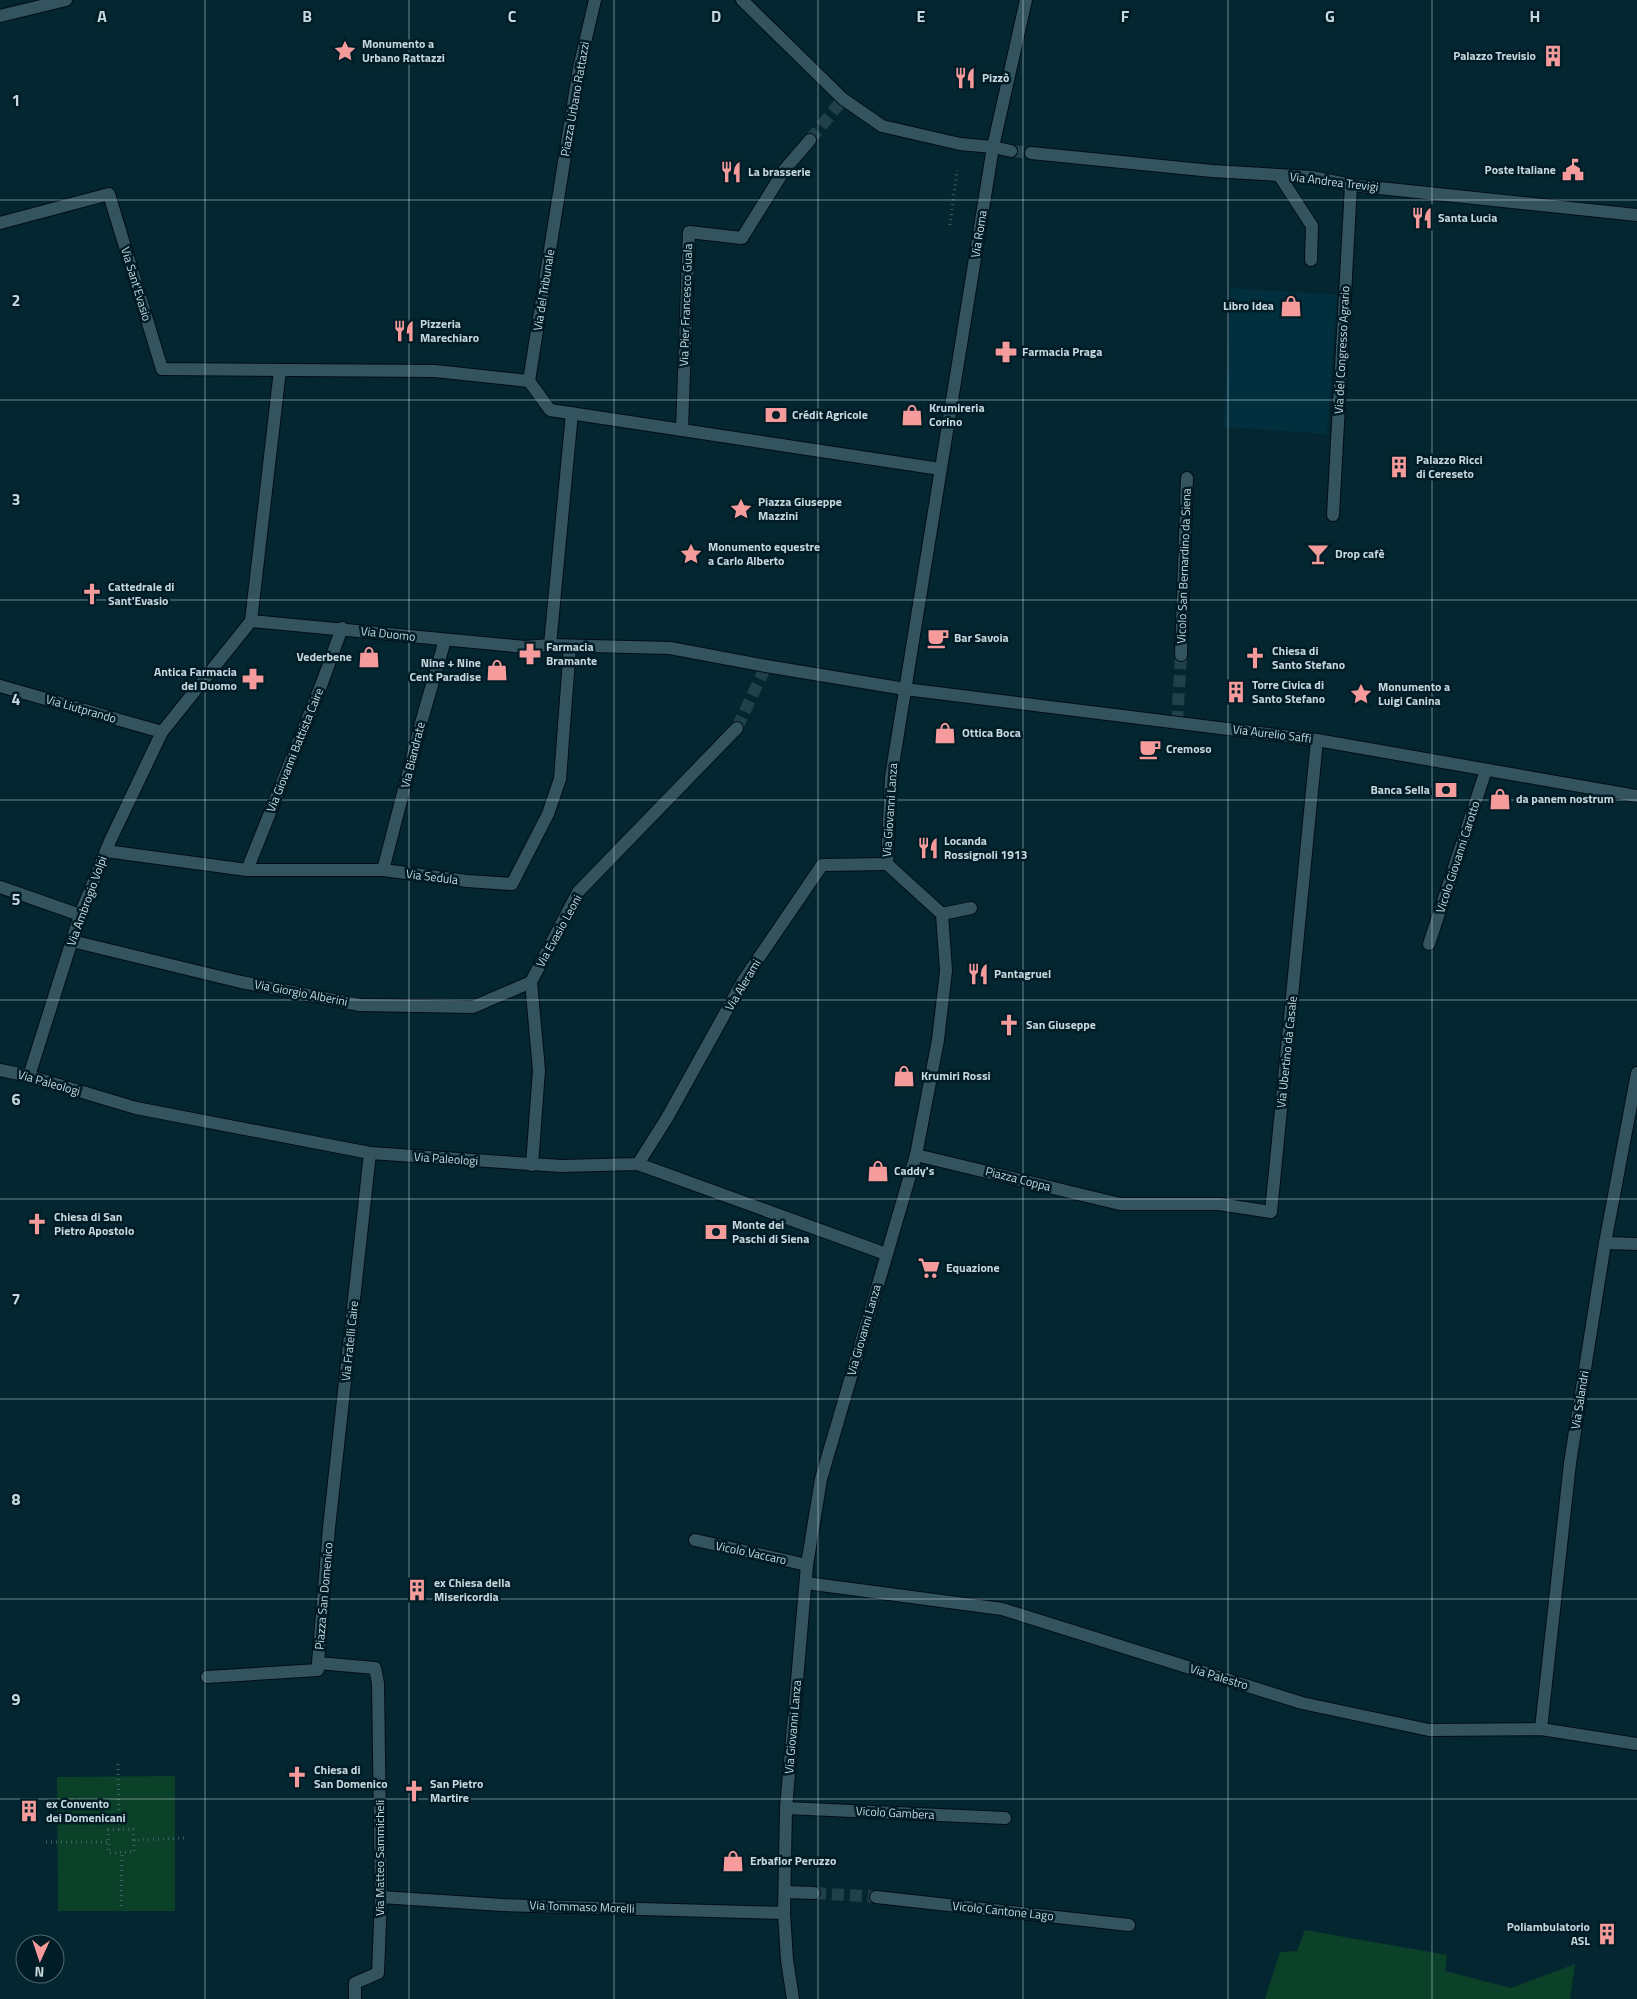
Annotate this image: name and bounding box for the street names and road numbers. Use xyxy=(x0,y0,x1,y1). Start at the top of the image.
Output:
street label: Piazza Urbano Rattazzi xyxy=(555,40,594,158)
street label: Via Andrea Trevigi xyxy=(1289,167,1380,196)
street label: Via Roma xyxy=(965,209,992,259)
street label: Via Pier Francesco Guala xyxy=(674,243,697,367)
street label: Via Sant'Evasio xyxy=(116,244,157,323)
street label: Via del Tribunale xyxy=(528,248,559,332)
street label: Via del Congresso Agrario xyxy=(1329,285,1354,414)
street label: Vicolo San Bernardino da Siena xyxy=(1171,488,1196,644)
street label: Via Duomo xyxy=(360,621,416,646)
street label: Via Giovanni Battista Caire xyxy=(261,685,328,815)
street label: Via Liutprando xyxy=(44,689,119,728)
street label: Via Aurelio Saffi xyxy=(1232,719,1313,748)
street label: Via Biandrate xyxy=(395,720,430,790)
street label: Via Giovanni Lanza xyxy=(877,762,902,858)
street label: Vicolo Giovanni Carotto xyxy=(1430,798,1485,915)
street label: Via Ambrogio Volpi xyxy=(61,853,112,949)
street label: Via Sedula xyxy=(405,864,459,889)
street label: Via Evasio Leoni xyxy=(531,891,586,971)
street label: Via Alerami xyxy=(720,955,765,1014)
street label: Via Giorgio Alberini xyxy=(253,974,349,1011)
street label: Via Ubertino da Casale xyxy=(1271,995,1302,1109)
street label: Via Paleologi xyxy=(16,1065,83,1101)
street label: Via Paleologi xyxy=(413,1147,479,1170)
street label: Piazza Coppa xyxy=(983,1161,1053,1196)
street label: Via Giovanni Lanza xyxy=(841,1282,886,1378)
street label: Via Fratelli Caire xyxy=(336,1300,363,1382)
street label: Via Salandri xyxy=(1565,1369,1594,1431)
street label: Vicolo Vaccaro xyxy=(714,1536,788,1569)
street label: Piazza San Domenico xyxy=(309,1541,338,1650)
street label: Via Palestro xyxy=(1188,1659,1251,1694)
street label: Via Giovanni Lanza xyxy=(779,1679,806,1775)
street label: Via Matteo Sammicheli xyxy=(370,1800,389,1916)
street label: Vicolo Gambera xyxy=(855,1801,935,1824)
street label: Via Tommaso Morelli xyxy=(529,1895,635,1918)
street label: Vicolo Cantone Lago xyxy=(951,1896,1055,1925)

